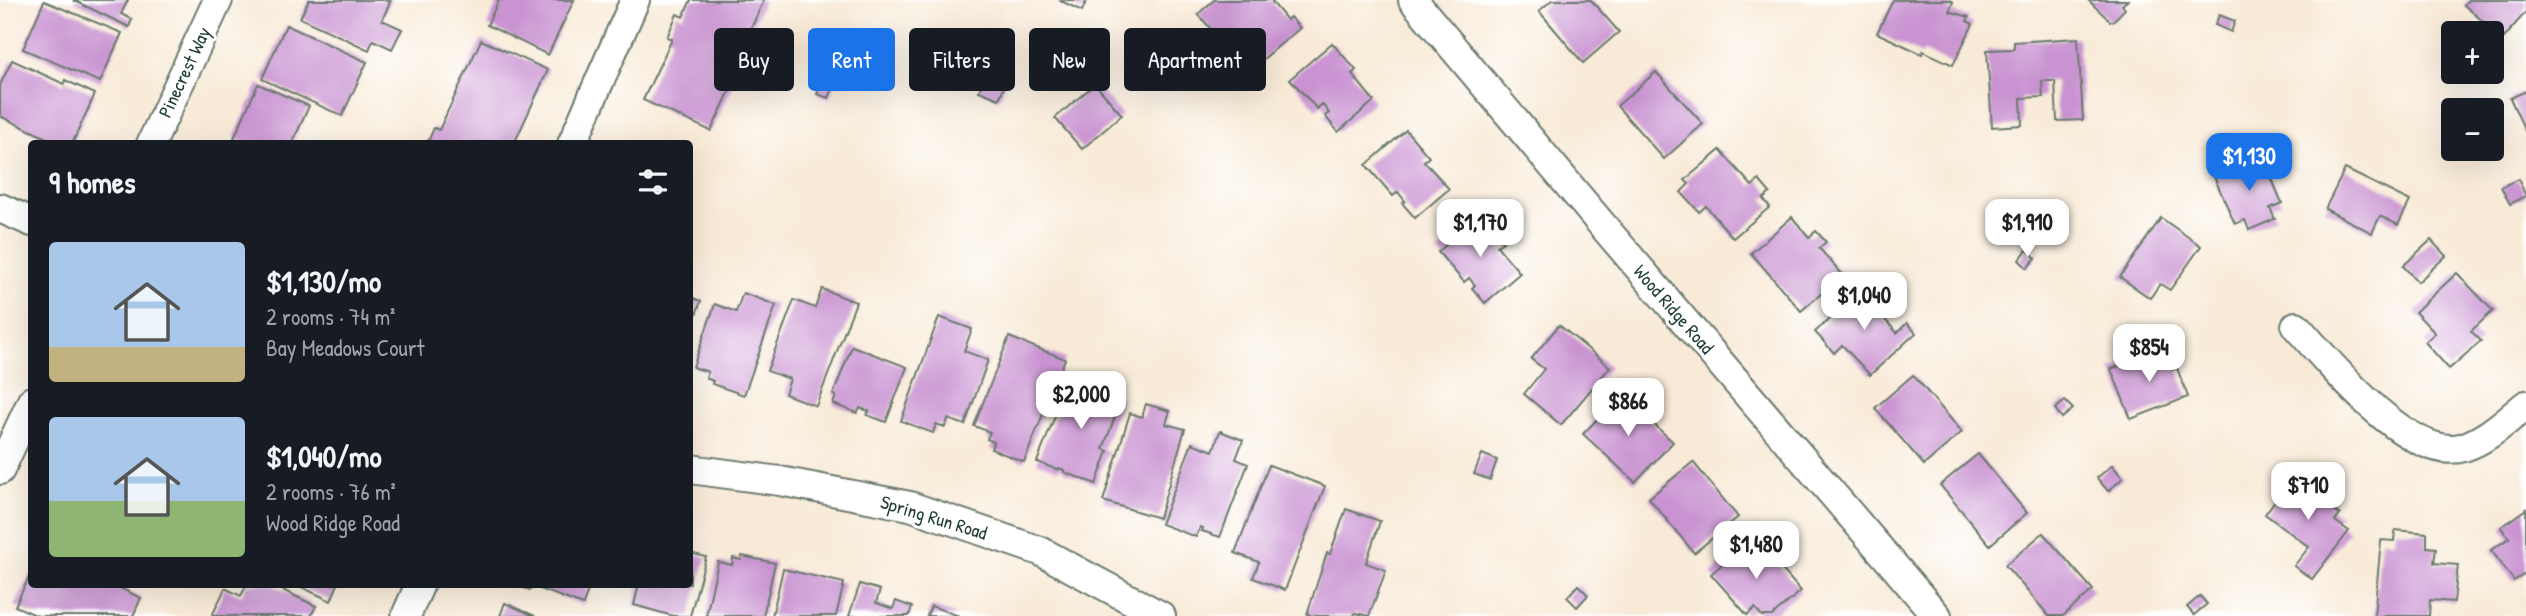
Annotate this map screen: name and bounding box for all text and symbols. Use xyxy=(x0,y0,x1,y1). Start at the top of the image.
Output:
map controls xyxy=(2441,21,2504,161)
button: + xyxy=(2441,21,2504,84)
street label: Pinecrest Way xyxy=(152,22,216,122)
chip: Buy xyxy=(714,28,794,91)
chip: Rent xyxy=(808,28,895,91)
chip: Filters xyxy=(909,28,1015,91)
chip: New xyxy=(1029,28,1110,91)
chip: Apartment xyxy=(1124,28,1266,91)
button: − xyxy=(2441,98,2504,161)
pin: $1,130 xyxy=(2192,134,2306,193)
text: $1,130 xyxy=(2222,140,2276,171)
text: 9 homes xyxy=(49,162,136,202)
icon: filters xyxy=(634,163,672,201)
pin: $1,170 xyxy=(1423,200,1537,259)
pin: $1,910 xyxy=(1970,200,2084,259)
text: $1,170 xyxy=(1453,206,1507,237)
text: $1,910 xyxy=(2001,206,2053,237)
street label: Wood Ridge Road xyxy=(1628,259,1720,360)
text: $1,130/mo xyxy=(266,261,381,301)
icon: home xyxy=(105,270,189,354)
pin: $1,040 xyxy=(1807,272,1921,332)
text: $1,040 xyxy=(1837,279,1891,310)
text: 2 rooms · 74 m² xyxy=(266,301,395,332)
pin: $854 xyxy=(2108,324,2190,384)
text: $854 xyxy=(2129,331,2169,362)
text: Bay Meadows Court xyxy=(266,332,424,363)
pin: $2,000 xyxy=(1024,372,1138,431)
text: $2,000 xyxy=(1052,378,1110,409)
pin: $866 xyxy=(1587,378,1669,438)
text: $866 xyxy=(1608,385,1648,416)
text: $1,040/mo xyxy=(266,436,381,476)
icon: home xyxy=(105,445,189,529)
pin: $710 xyxy=(2267,462,2349,522)
text: $710 xyxy=(2287,469,2329,500)
text: 2 rooms · 76 m² xyxy=(266,476,396,507)
street label: Spring Run Road xyxy=(878,488,991,546)
text: Wood Ridge Road xyxy=(266,507,400,538)
pin: $1,480 xyxy=(1699,522,1813,581)
text: $1,480 xyxy=(1729,528,1783,559)

